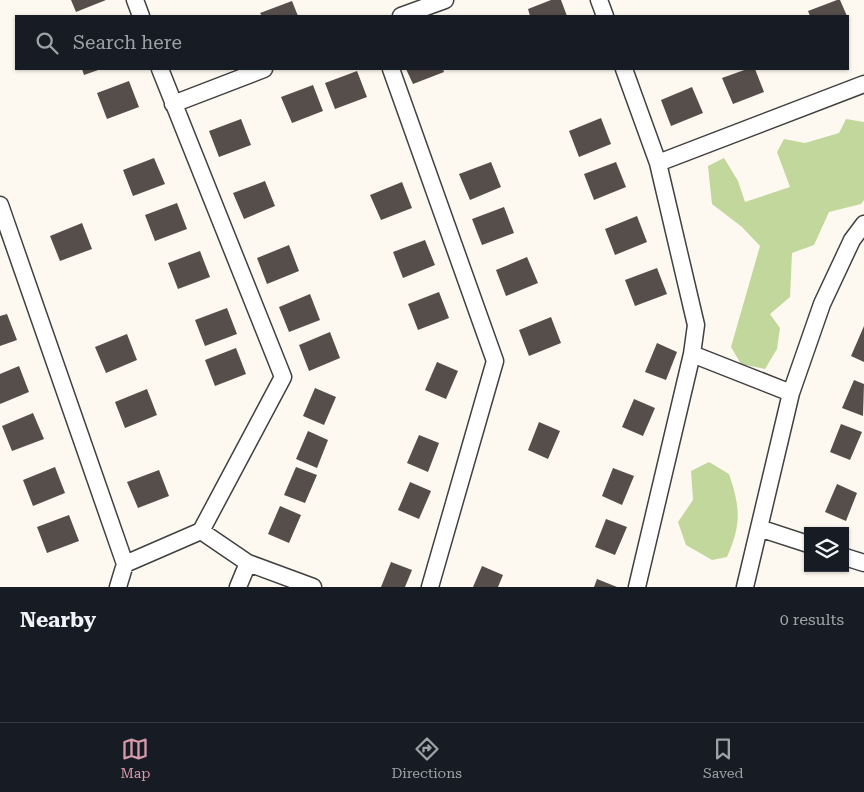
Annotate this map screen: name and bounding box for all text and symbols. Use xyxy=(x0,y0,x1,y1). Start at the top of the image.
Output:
search box xyxy=(15,15,849,70)
icon: search xyxy=(33,29,61,57)
text: Search here xyxy=(73,31,182,54)
map controls xyxy=(804,527,849,572)
button: layers xyxy=(804,527,849,572)
text: Nearby xyxy=(20,608,96,632)
text: 0 results xyxy=(780,610,844,629)
tab: Map xyxy=(121,735,150,781)
tab: Directions xyxy=(391,735,462,781)
tab: Saved xyxy=(703,735,744,781)

